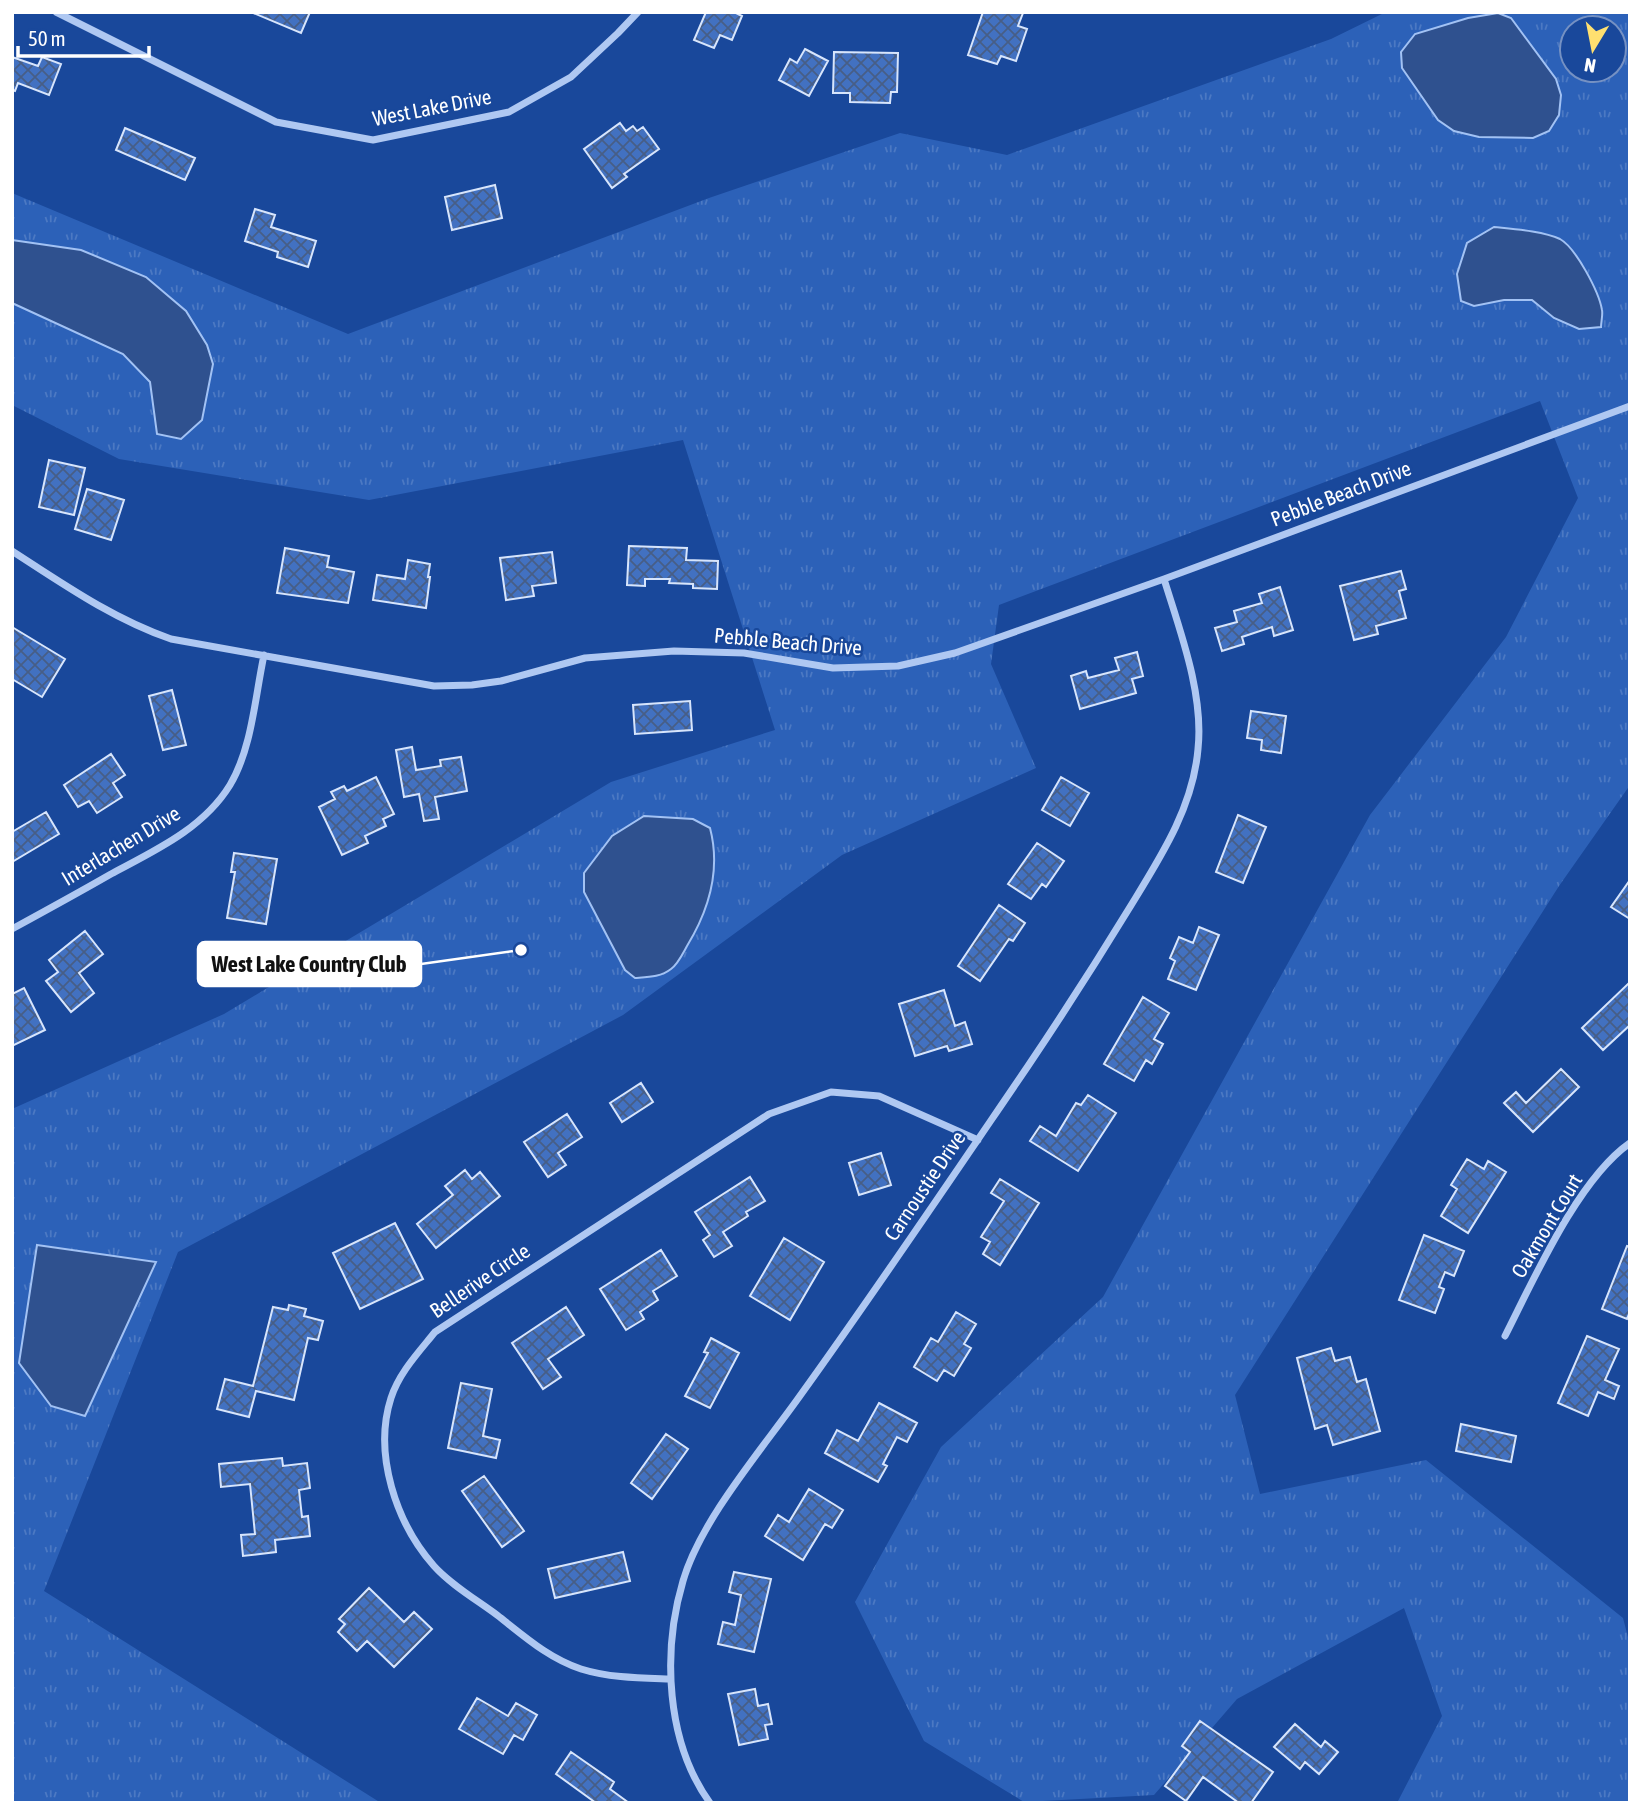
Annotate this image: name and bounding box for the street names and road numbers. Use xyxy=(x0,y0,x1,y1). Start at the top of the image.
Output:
street label: West Lake Drive xyxy=(370,84,493,130)
street label: Pebble Beach Drive xyxy=(1267,455,1414,531)
street label: Pebble Beach Drive xyxy=(713,623,863,659)
street label: Interlachen Drive xyxy=(57,800,184,890)
street label: Carnoustie Drive xyxy=(879,1126,970,1245)
street label: Oakmont Court xyxy=(1506,1169,1587,1282)
street label: Bellerive Circle xyxy=(425,1238,534,1322)

